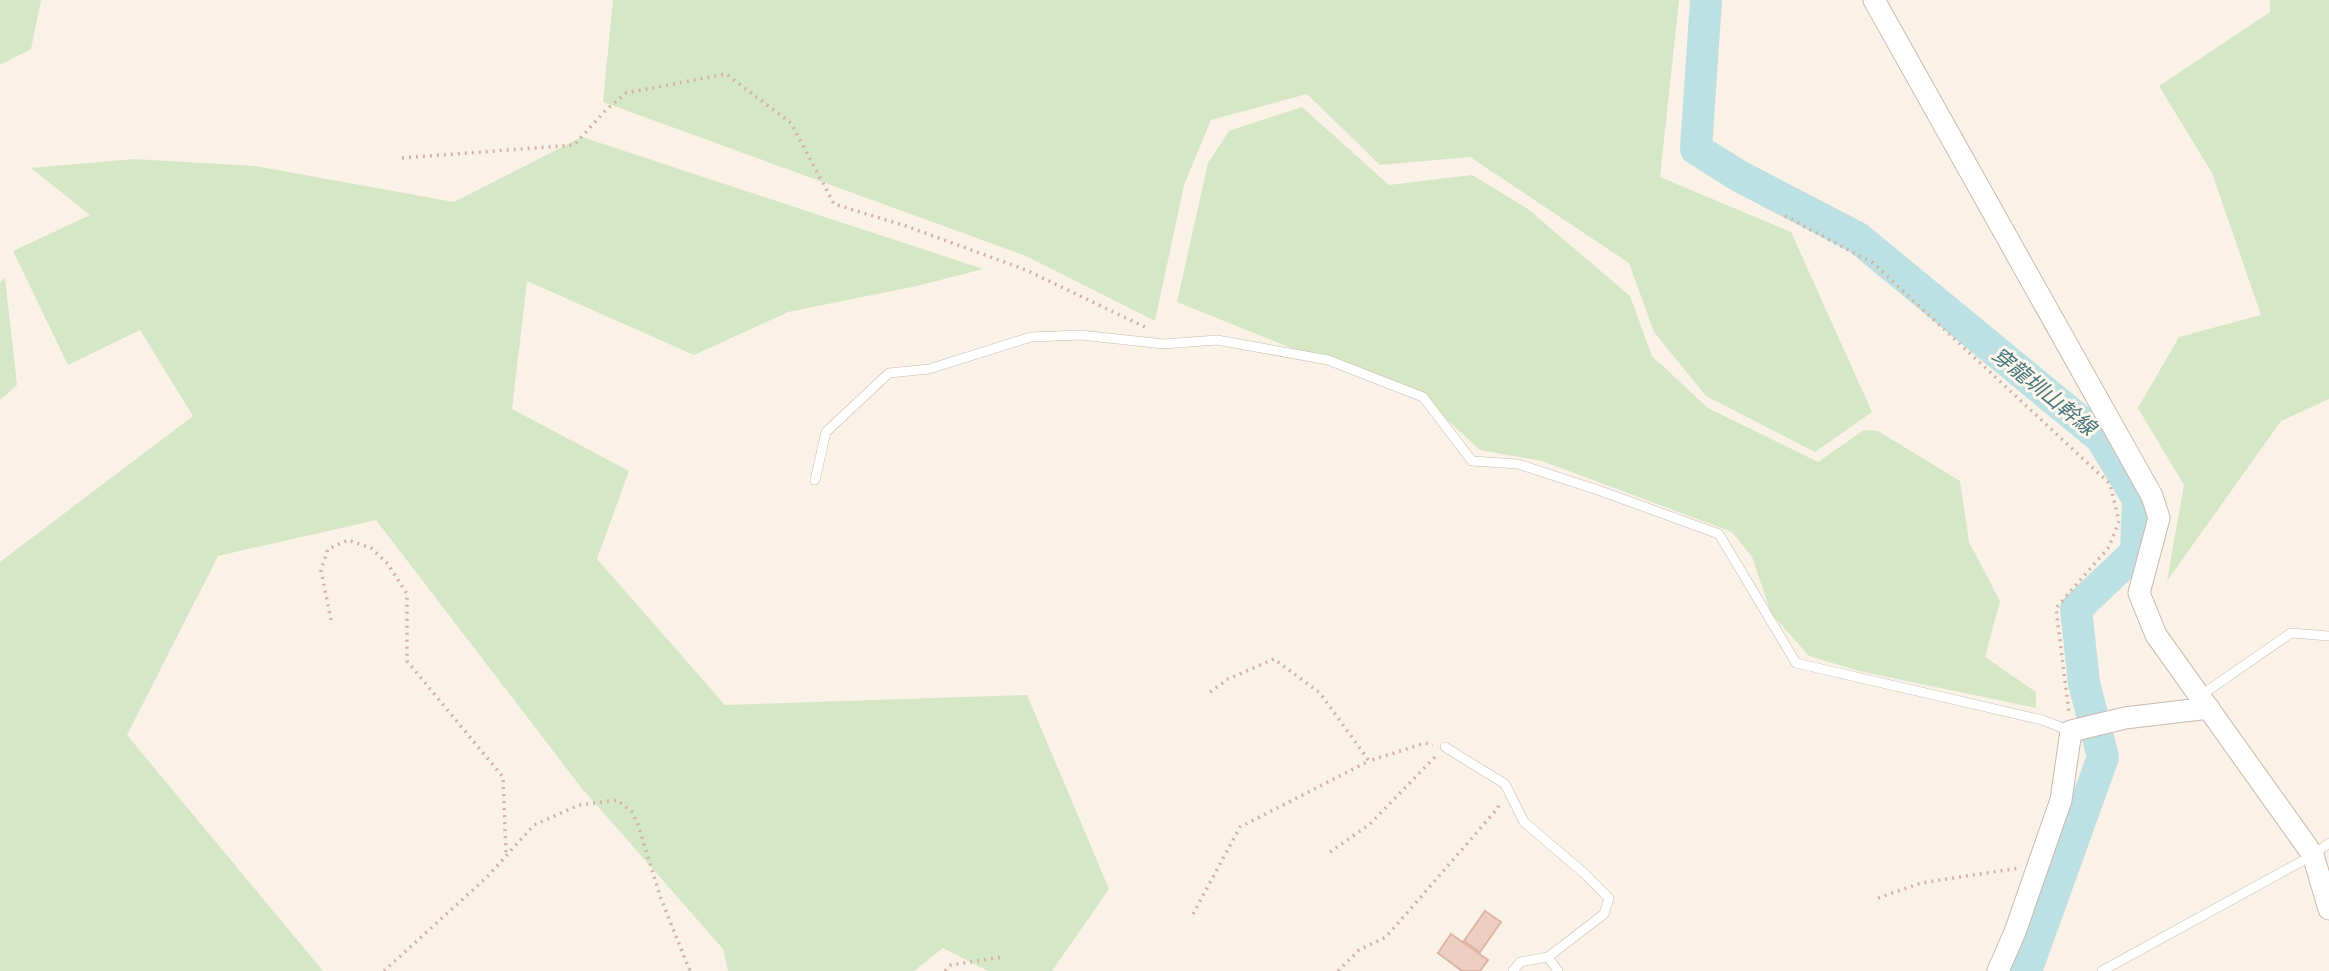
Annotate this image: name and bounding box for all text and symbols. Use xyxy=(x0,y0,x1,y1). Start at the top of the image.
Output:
water label: 穿龍圳山幹線 xyxy=(1987,342,2102,442)

